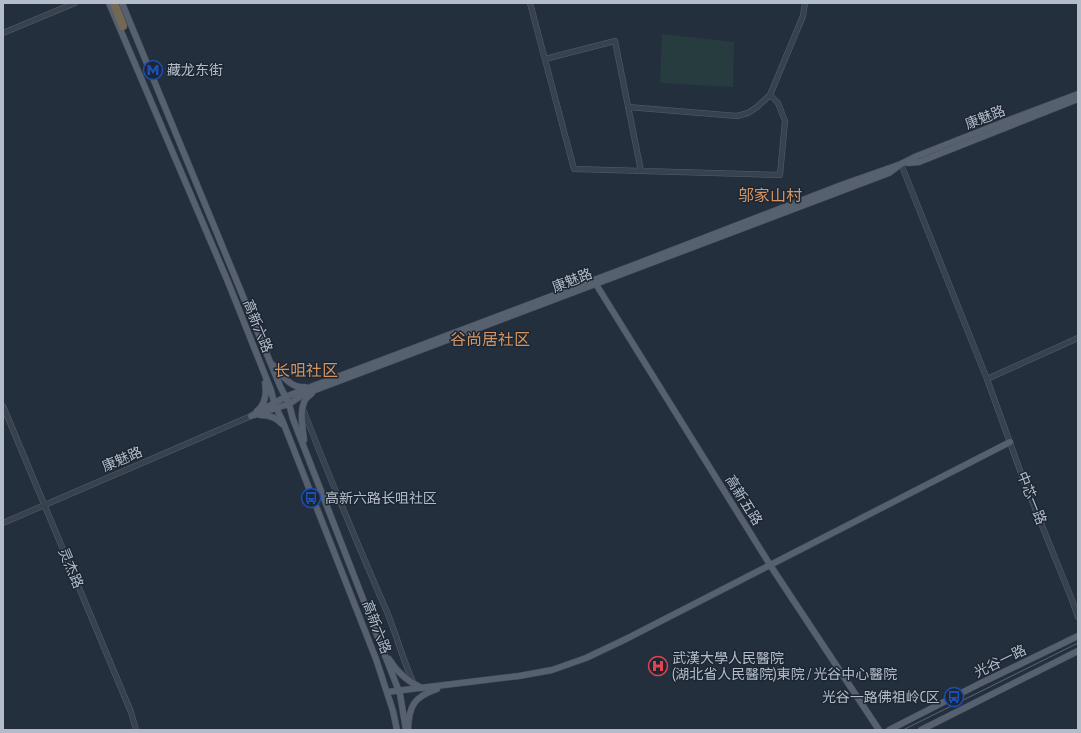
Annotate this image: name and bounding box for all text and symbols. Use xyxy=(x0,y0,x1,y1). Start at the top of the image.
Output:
metro station icon: 藏龙东街 xyxy=(142,59,164,81)
place label: 藏龙东街 xyxy=(167,62,223,78)
street label: 康魅路 xyxy=(963,102,1007,132)
district label: 邬家山村 xyxy=(738,186,802,204)
street label: 康魅路 xyxy=(550,265,594,295)
street label: 高新六路 xyxy=(240,297,276,355)
district label: 谷尚居社区 xyxy=(450,330,530,348)
district label: 长咀社区 xyxy=(274,361,338,379)
street label: 康魅路 xyxy=(100,443,144,475)
street label: 中芯一路 xyxy=(1014,469,1050,527)
street label: 高新五路 xyxy=(722,472,766,528)
bus stop icon: 高新六路长咀社区 xyxy=(300,487,322,509)
place label: 高新六路长咀社区 xyxy=(325,490,437,506)
street label: 灵杰路 xyxy=(55,546,87,590)
street label: 高新六路 xyxy=(359,598,395,656)
street label: 光谷一路 xyxy=(971,642,1029,680)
place label: 武漢大學人民醫院 (湖北省人民醫院)東院 / 光谷中心醫院 xyxy=(672,650,897,682)
hospital icon: 武漢大學人民醫院 (湖北省人民醫院)東院 / 光谷中心醫院 xyxy=(647,655,669,677)
bus stop icon: 光谷一路佛祖岭C区 xyxy=(943,686,965,708)
place label: 光谷一路佛祖岭C区 xyxy=(822,689,940,705)

